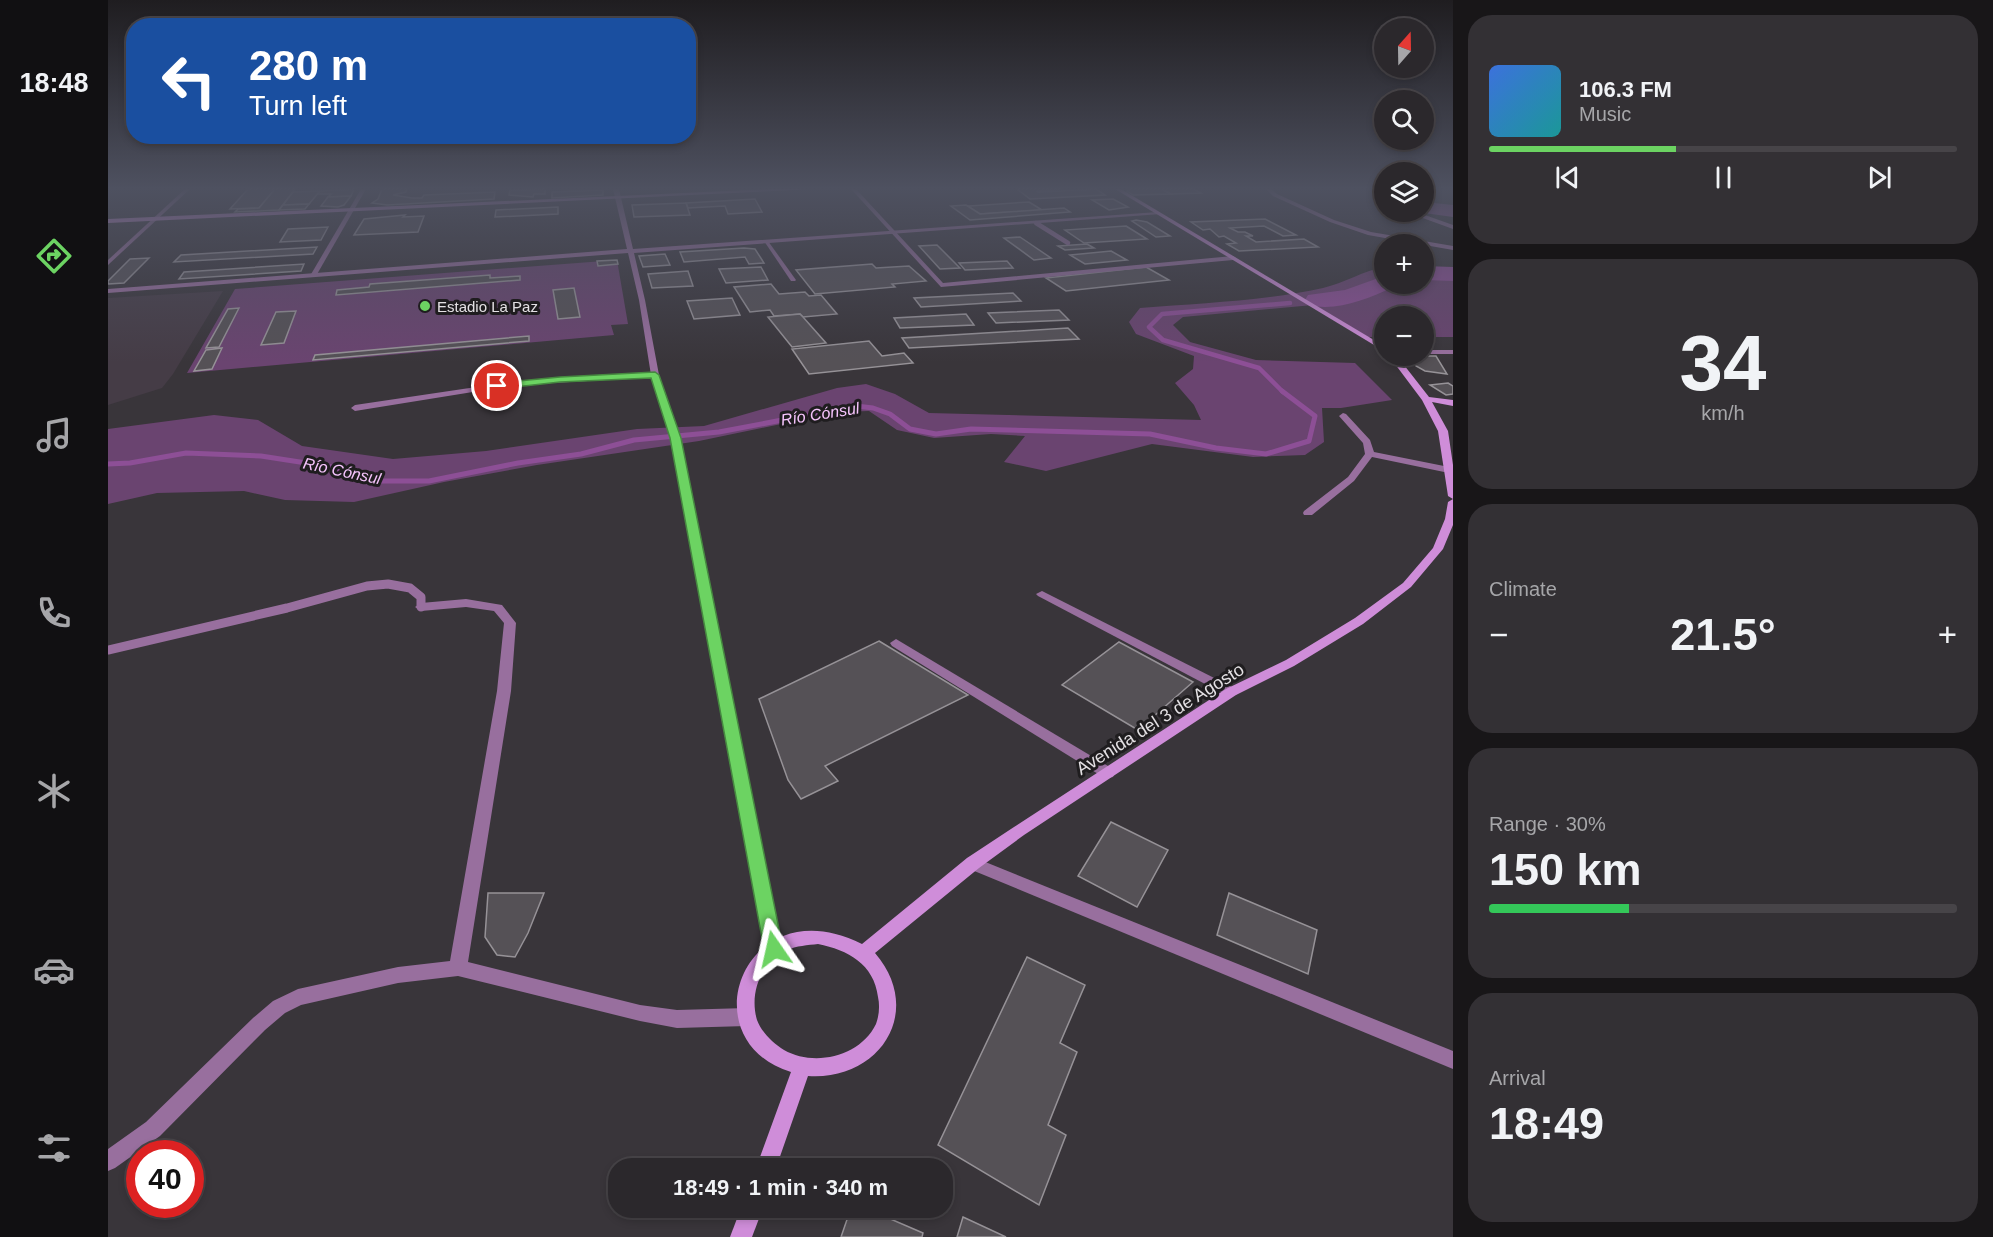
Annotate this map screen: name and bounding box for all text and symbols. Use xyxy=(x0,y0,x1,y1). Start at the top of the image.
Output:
north arrow xyxy=(1374,18,1434,78)
map controls xyxy=(1374,18,1434,366)
icon: left xyxy=(150,42,228,120)
text: 280 m xyxy=(249,42,368,89)
text: 18:48 xyxy=(19,68,89,98)
text: 106.3 FM xyxy=(1579,77,1672,102)
button: search xyxy=(1374,90,1434,150)
text: Turn left xyxy=(249,91,347,121)
text: Music xyxy=(1579,103,1631,125)
icon: previous xyxy=(1551,161,1584,194)
icon: pause xyxy=(1707,161,1740,194)
icon: next xyxy=(1863,161,1896,194)
button: layers xyxy=(1374,162,1434,222)
button: + xyxy=(1374,234,1434,294)
icon: directions xyxy=(33,235,75,277)
place label: Estadio La Paz xyxy=(437,298,538,315)
marker: Estadio La Paz xyxy=(418,299,432,313)
button: − xyxy=(1374,306,1434,366)
text: 34 xyxy=(1680,319,1766,407)
pin xyxy=(471,360,522,411)
icon: arrive xyxy=(480,369,513,402)
water label: Río Cónsul xyxy=(780,399,861,429)
text: km/h xyxy=(1701,402,1745,424)
icon: music xyxy=(33,414,75,456)
water label: Río Cónsul xyxy=(302,454,383,488)
text: Climate xyxy=(1489,578,1557,600)
icon: phone xyxy=(33,592,75,634)
text: 21.5° xyxy=(1670,609,1776,660)
text: − xyxy=(1489,616,1508,653)
text: + xyxy=(1938,616,1957,653)
street label: Avenida del 3 de Agosto xyxy=(1073,659,1247,779)
icon: climate xyxy=(33,770,75,812)
text: Range · 30% xyxy=(1489,813,1606,835)
text: 150 km xyxy=(1489,844,1642,895)
position arrow xyxy=(742,917,806,981)
icon: car xyxy=(33,949,75,991)
text: Arrival xyxy=(1489,1067,1546,1089)
text: 18:49 xyxy=(1489,1098,1604,1149)
icon: filters xyxy=(33,1127,75,1169)
speed limit sign: 40 xyxy=(126,1140,204,1218)
text: 18:49 · 1 min · 340 m xyxy=(673,1175,888,1200)

